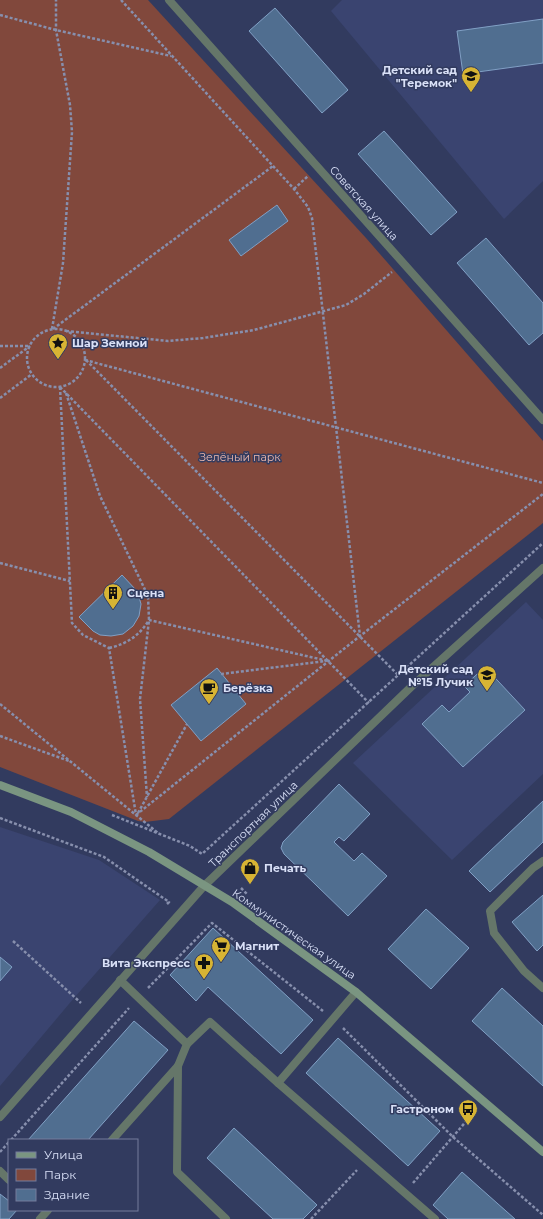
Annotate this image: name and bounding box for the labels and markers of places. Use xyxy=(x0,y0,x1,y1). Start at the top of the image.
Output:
place label: Детский сад "Теремок" xyxy=(382,63,457,90)
school or university icon: Детский сад "Теремок" xyxy=(460,65,482,93)
place icon: Шар Земной xyxy=(47,332,69,360)
place label: Шар Земной xyxy=(72,336,147,350)
building icon: Сцена xyxy=(102,582,124,610)
place label: Сцена xyxy=(127,586,164,600)
place label: Детский сад №15 Лучик xyxy=(398,662,474,689)
school or university icon: Детский сад №15 Лучик xyxy=(476,664,498,692)
cafe icon: Берёзка xyxy=(198,677,220,705)
place label: Берёзка xyxy=(223,681,273,695)
shop icon: Печать xyxy=(239,857,261,885)
place label: Печать xyxy=(264,861,307,875)
supermarket icon: Магнит xyxy=(210,935,232,963)
place label: Магнит xyxy=(235,939,279,953)
pharmacy icon: Вита Экспресс xyxy=(193,952,215,980)
place label: Вита Экспресс xyxy=(102,956,190,970)
bus stop icon: Гастроном xyxy=(457,1098,479,1126)
place label: Гастроном xyxy=(390,1102,454,1116)

